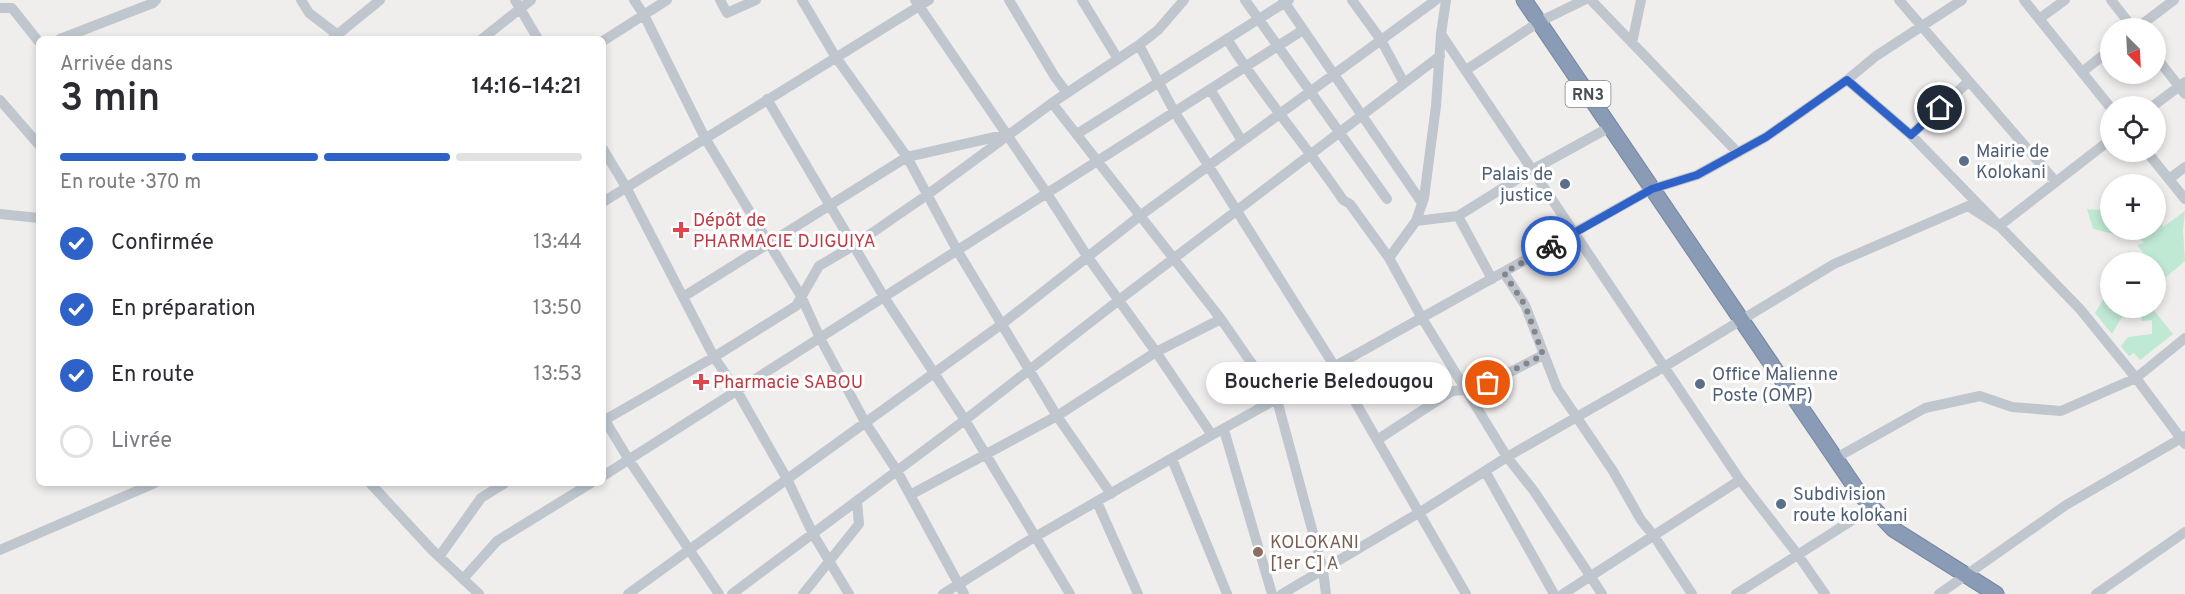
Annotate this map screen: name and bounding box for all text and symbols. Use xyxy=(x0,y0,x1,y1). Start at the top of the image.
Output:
north arrow xyxy=(2100,18,2166,84)
map controls xyxy=(2100,18,2166,318)
text: Arrivée dans xyxy=(60,52,173,78)
text: 14:16–14:21 xyxy=(472,74,582,101)
text: 3 min xyxy=(60,76,160,125)
road number: RN3 xyxy=(1566,81,1610,107)
pin xyxy=(1914,82,1965,133)
icon: home xyxy=(1923,91,1956,124)
button: locate xyxy=(2100,96,2166,162)
place label: Mairie de Kolokani xyxy=(1976,141,2049,185)
marker: Mairie de Kolokani xyxy=(1957,154,1971,168)
place label: Palais de justice xyxy=(1481,164,1553,208)
text: En route · 370 m xyxy=(60,170,201,196)
button: + xyxy=(2100,174,2166,240)
marker: Palais de justice xyxy=(1558,177,1572,191)
place label: Dépôt de PHARMACIE DJIGUIYA xyxy=(693,210,876,254)
courier xyxy=(1521,216,1581,276)
marker: Dépôt de PHARMACIE DJIGUIYA xyxy=(674,223,688,237)
icon: check xyxy=(60,227,93,260)
text: Confirmée xyxy=(111,230,214,257)
text: 13:44 xyxy=(533,230,582,256)
icon: bike xyxy=(1535,230,1568,263)
button: − xyxy=(2100,252,2166,318)
icon: check xyxy=(60,293,93,326)
text: En préparation xyxy=(111,296,256,323)
text: 13:50 xyxy=(533,296,582,322)
pin xyxy=(1462,357,1513,408)
icon: check xyxy=(60,359,93,392)
text: En route xyxy=(111,362,194,389)
text: 13:53 xyxy=(534,362,582,388)
callout: Boucherie Beledougou xyxy=(1206,362,1452,404)
place label: Office Malienne Poste (OMP) xyxy=(1712,364,1838,408)
icon: bag xyxy=(1471,366,1504,399)
text: Boucherie Beledougou xyxy=(1224,370,1434,396)
place label: Pharmacie SABOU xyxy=(713,372,863,395)
marker: Pharmacie SABOU xyxy=(694,375,708,389)
marker: Office Malienne Poste (OMP) xyxy=(1693,377,1707,391)
text: Livrée xyxy=(111,428,172,455)
place label: Subdivision route kolokani xyxy=(1793,484,1908,528)
marker: Subdivision route kolokani xyxy=(1774,497,1788,511)
place label: KOLOKANI [1er C] A xyxy=(1270,532,1359,576)
marker: KOLOKANI [1er C] A xyxy=(1251,545,1265,559)

